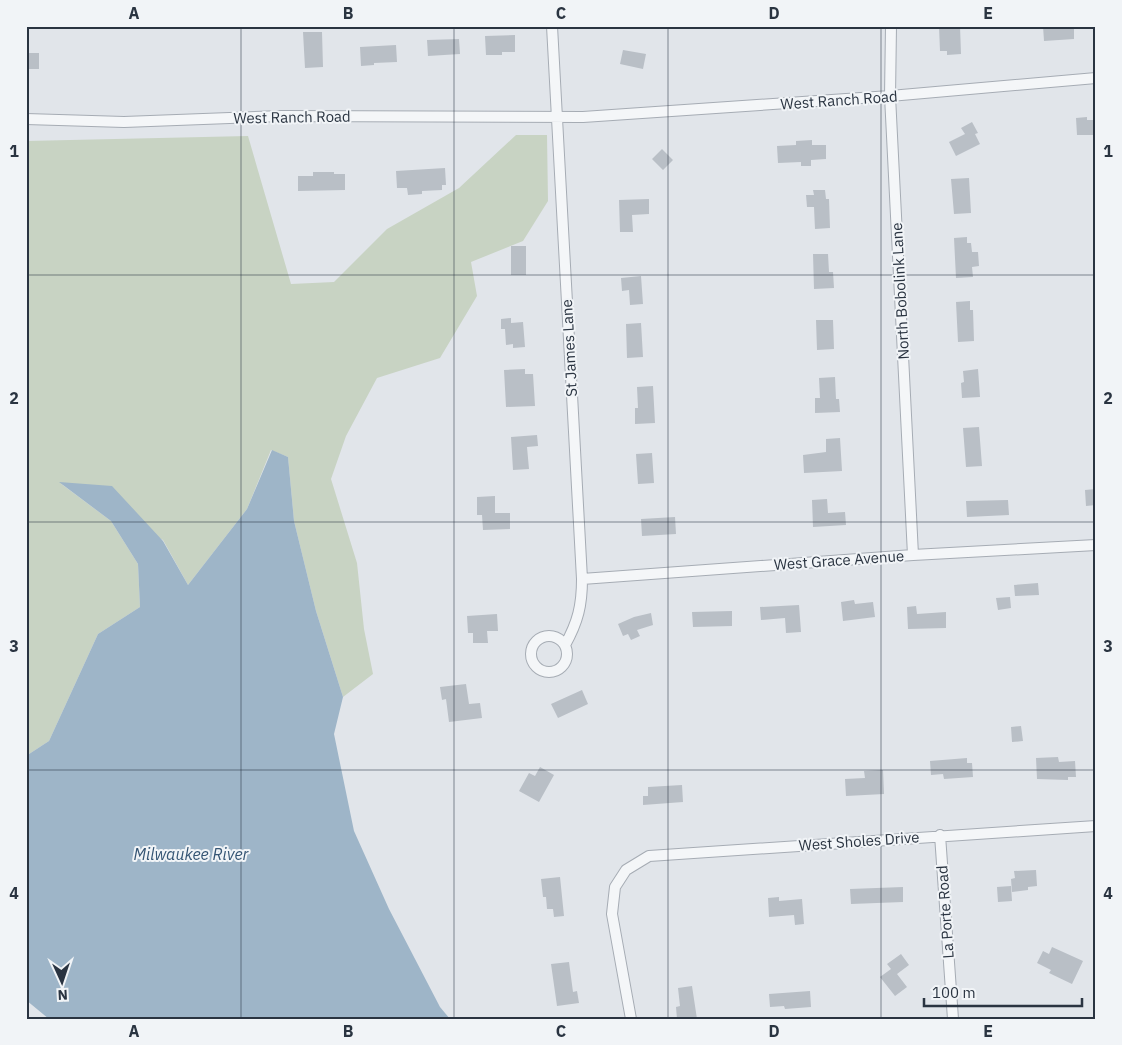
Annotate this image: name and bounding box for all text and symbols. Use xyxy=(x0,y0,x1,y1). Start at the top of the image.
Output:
text: A xyxy=(129,3,140,23)
text: B xyxy=(343,3,354,23)
text: C xyxy=(556,3,566,23)
text: D xyxy=(768,3,780,23)
text: E xyxy=(983,3,993,23)
street label: West Ranch Road xyxy=(780,86,898,114)
street label: West Ranch Road xyxy=(233,106,351,128)
text: 1 xyxy=(9,141,19,161)
text: 1 xyxy=(1103,141,1113,161)
street label: North Bobolink Lane xyxy=(887,222,913,360)
street label: St James Lane xyxy=(557,299,581,397)
text: 2 xyxy=(9,388,19,408)
text: 2 xyxy=(1103,388,1113,408)
street label: West Grace Avenue xyxy=(773,546,905,574)
text: 3 xyxy=(9,636,19,656)
text: 3 xyxy=(1103,636,1113,656)
street label: West Sholes Drive xyxy=(798,827,920,855)
water label: Milwaukee River xyxy=(134,844,250,864)
street label: La Porte Road xyxy=(932,865,958,959)
text: 4 xyxy=(9,883,19,903)
text: 4 xyxy=(1103,883,1113,903)
north arrow xyxy=(38,958,88,1008)
scale bar xyxy=(924,975,1082,1007)
text: 100 m xyxy=(932,983,976,1002)
text: N xyxy=(57,986,68,1004)
text: A xyxy=(129,1021,140,1041)
text: B xyxy=(343,1021,354,1041)
text: C xyxy=(556,1021,566,1041)
text: D xyxy=(768,1021,780,1041)
text: E xyxy=(983,1021,993,1041)

